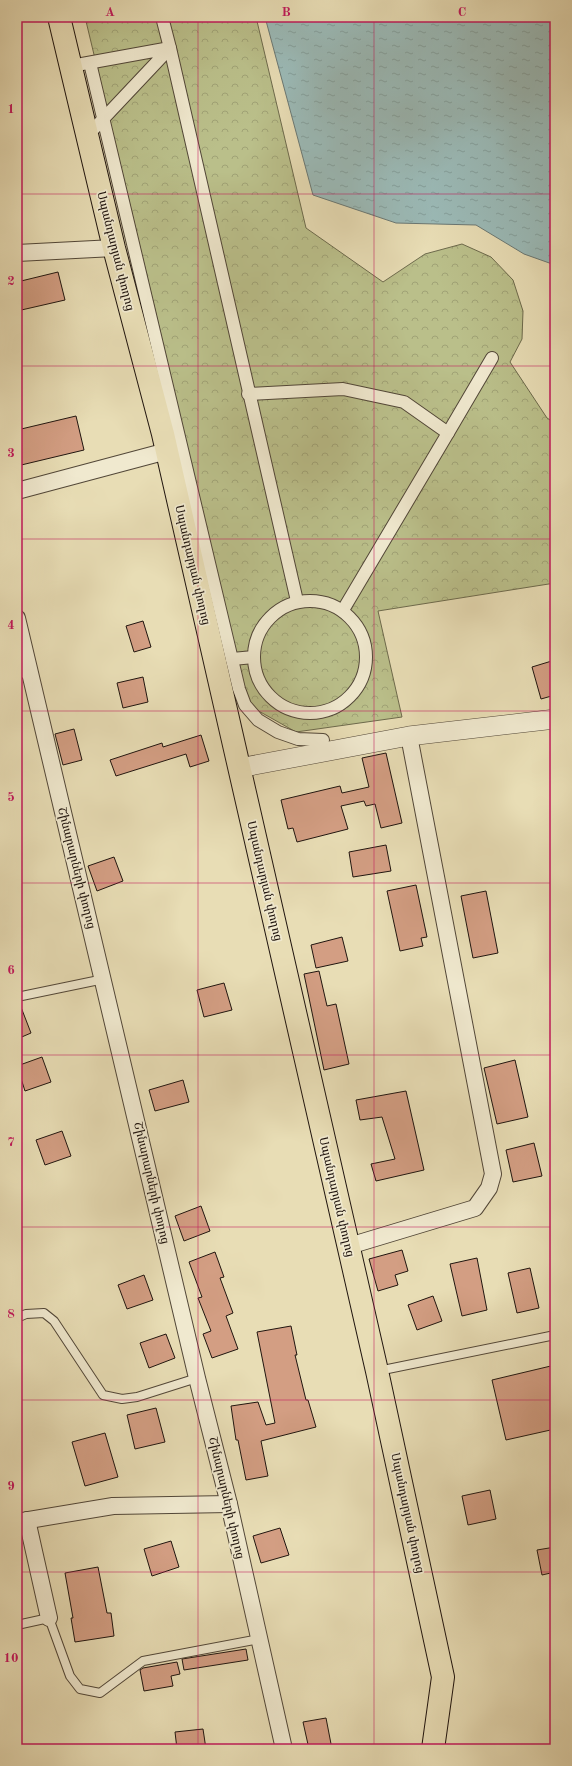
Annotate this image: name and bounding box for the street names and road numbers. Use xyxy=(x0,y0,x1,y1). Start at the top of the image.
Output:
street label: Սպանդարյան փողոց xyxy=(94,190,136,312)
street label: Սպանդարյան փողոց xyxy=(172,504,212,626)
street label: Շինարարների փողոց xyxy=(55,806,97,930)
street label: Սպանդարյան փողոց xyxy=(244,820,284,942)
street label: Շինարարների փողոց xyxy=(131,1121,171,1245)
street label: Սպանդարյան փողոց xyxy=(316,1136,356,1258)
street label: Շինարարների փողոց xyxy=(206,1436,246,1560)
street label: Սպանդարյան փողոց xyxy=(388,1452,426,1574)

